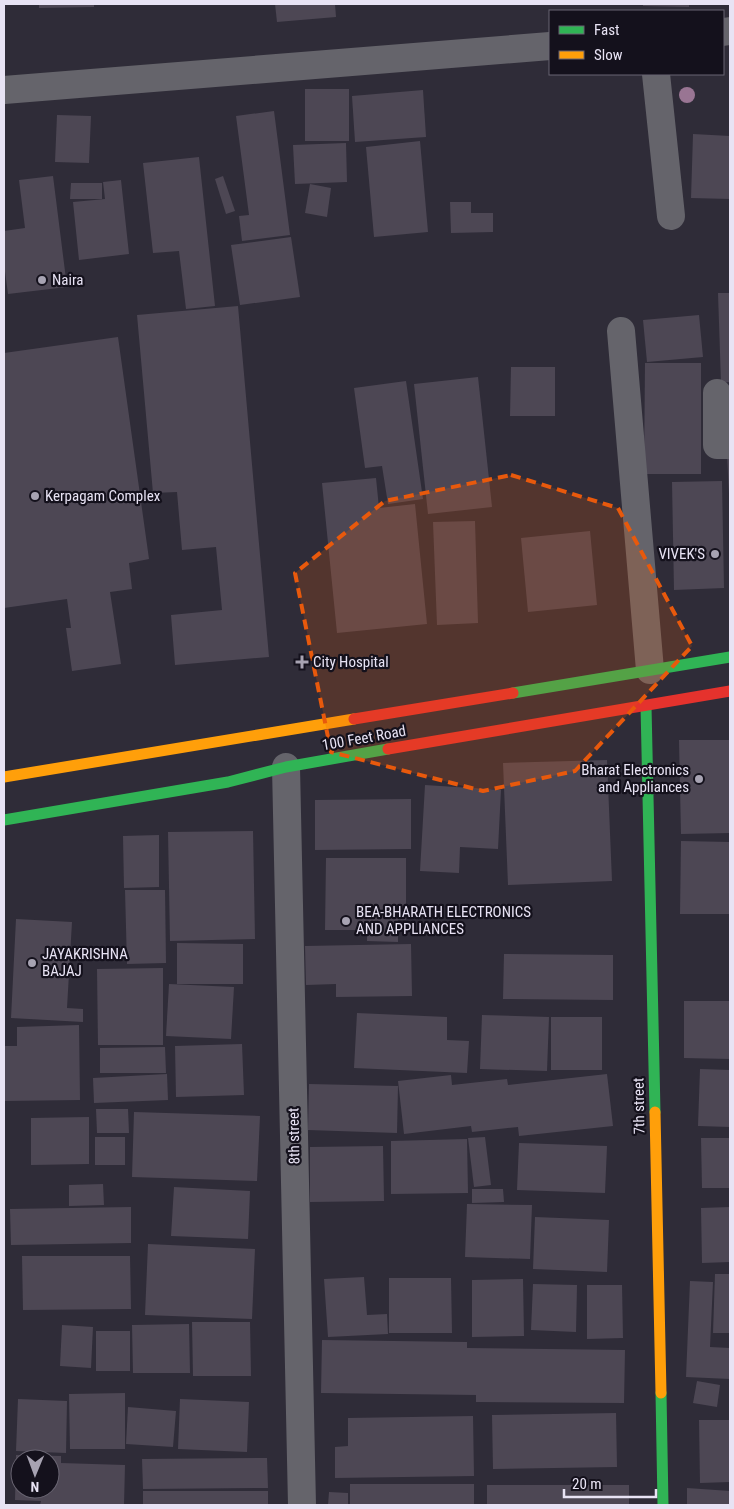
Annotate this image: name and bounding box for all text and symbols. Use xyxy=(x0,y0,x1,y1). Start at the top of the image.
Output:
legend xyxy=(549,10,724,75)
text: Fast xyxy=(594,21,619,39)
text: Slow xyxy=(594,46,623,64)
place label: Naira xyxy=(52,271,83,289)
marker: Naira xyxy=(36,274,48,286)
place label: Kerpagam Complex xyxy=(45,487,161,505)
marker: Kerpagam Complex xyxy=(29,490,41,502)
place label: VIVEK'S xyxy=(658,545,705,563)
marker: VIVEK'S xyxy=(709,548,721,560)
place label: City Hospital xyxy=(313,653,389,671)
marker: City Hospital xyxy=(295,655,309,669)
street label: 100 Feet Road xyxy=(321,722,407,754)
place label: Bharat Electronics and Appliances xyxy=(581,761,689,796)
marker: Bharat Electronics and Appliances xyxy=(693,773,705,785)
place label: BEA-BHARATH ELECTRONICS AND APPLIANCES xyxy=(356,903,531,938)
marker: BEA-BHARATH ELECTRONICS AND APPLIANCES xyxy=(340,915,352,927)
place label: JAYAKRISHNA BAJAJ xyxy=(42,945,128,980)
marker: JAYAKRISHNA BAJAJ xyxy=(26,957,38,969)
street label: 7th street xyxy=(630,1077,648,1135)
street label: 8th street xyxy=(285,1107,303,1165)
north arrow xyxy=(10,1449,60,1499)
scale bar xyxy=(564,1466,656,1498)
text: 20 m xyxy=(572,1475,602,1493)
text: N xyxy=(30,1479,39,1495)

